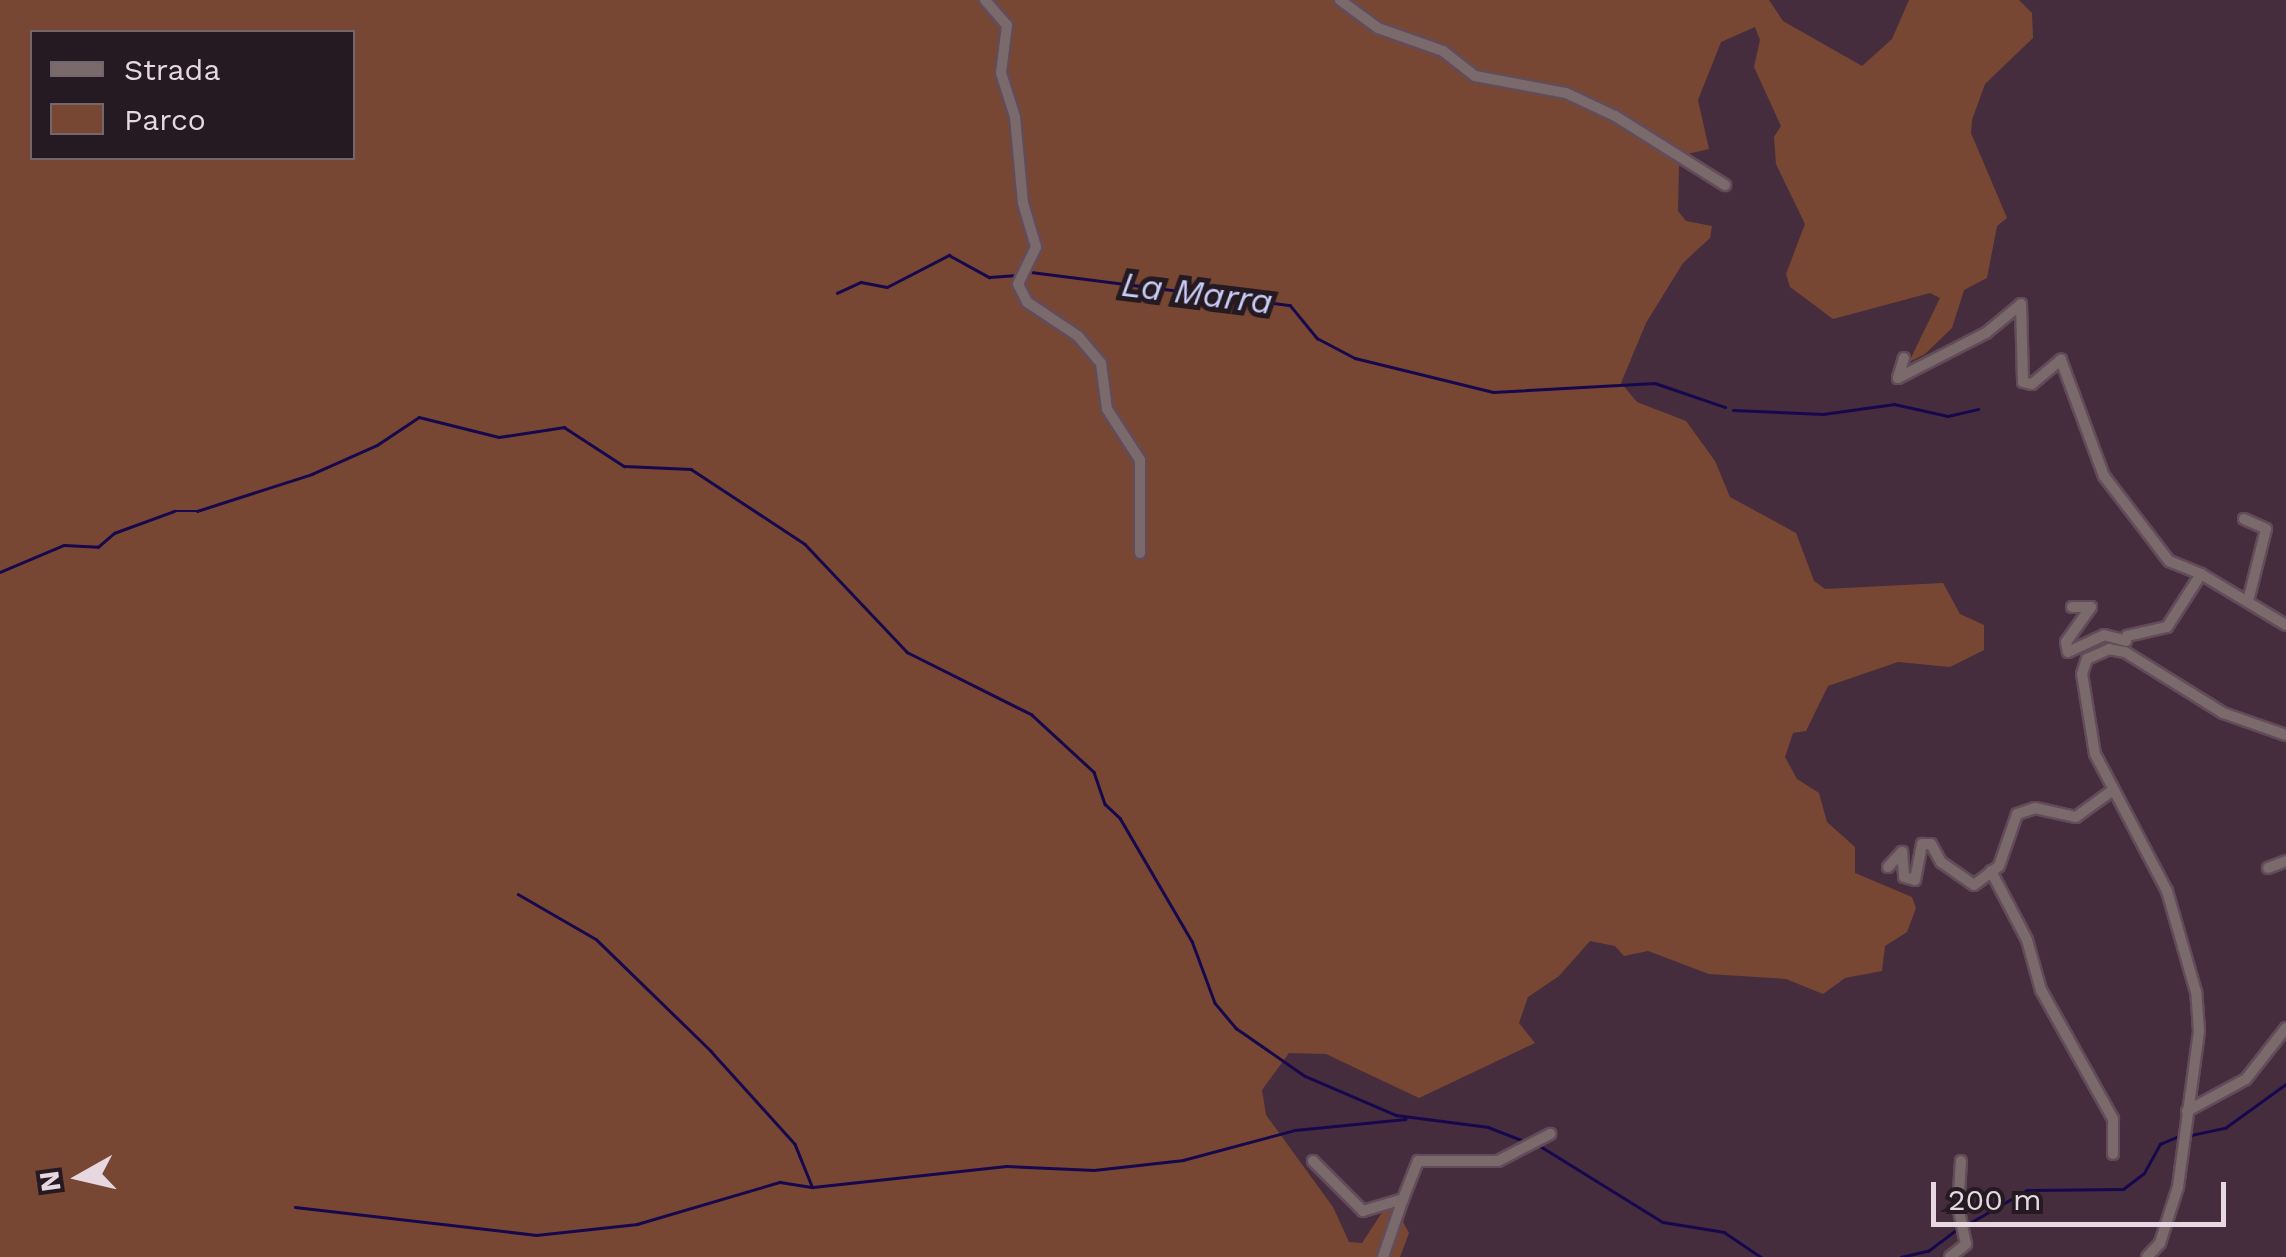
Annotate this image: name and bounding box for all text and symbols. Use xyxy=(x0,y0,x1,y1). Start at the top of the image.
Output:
legend xyxy=(30,30,355,160)
text: Strada xyxy=(124,52,220,87)
text: Parco xyxy=(124,102,206,137)
water label: La Marra xyxy=(1119,263,1275,323)
north arrow xyxy=(30,1127,130,1227)
scale bar xyxy=(1936,1162,2231,1224)
text: N xyxy=(32,1169,68,1194)
text: 200 m xyxy=(1948,1182,2042,1217)

